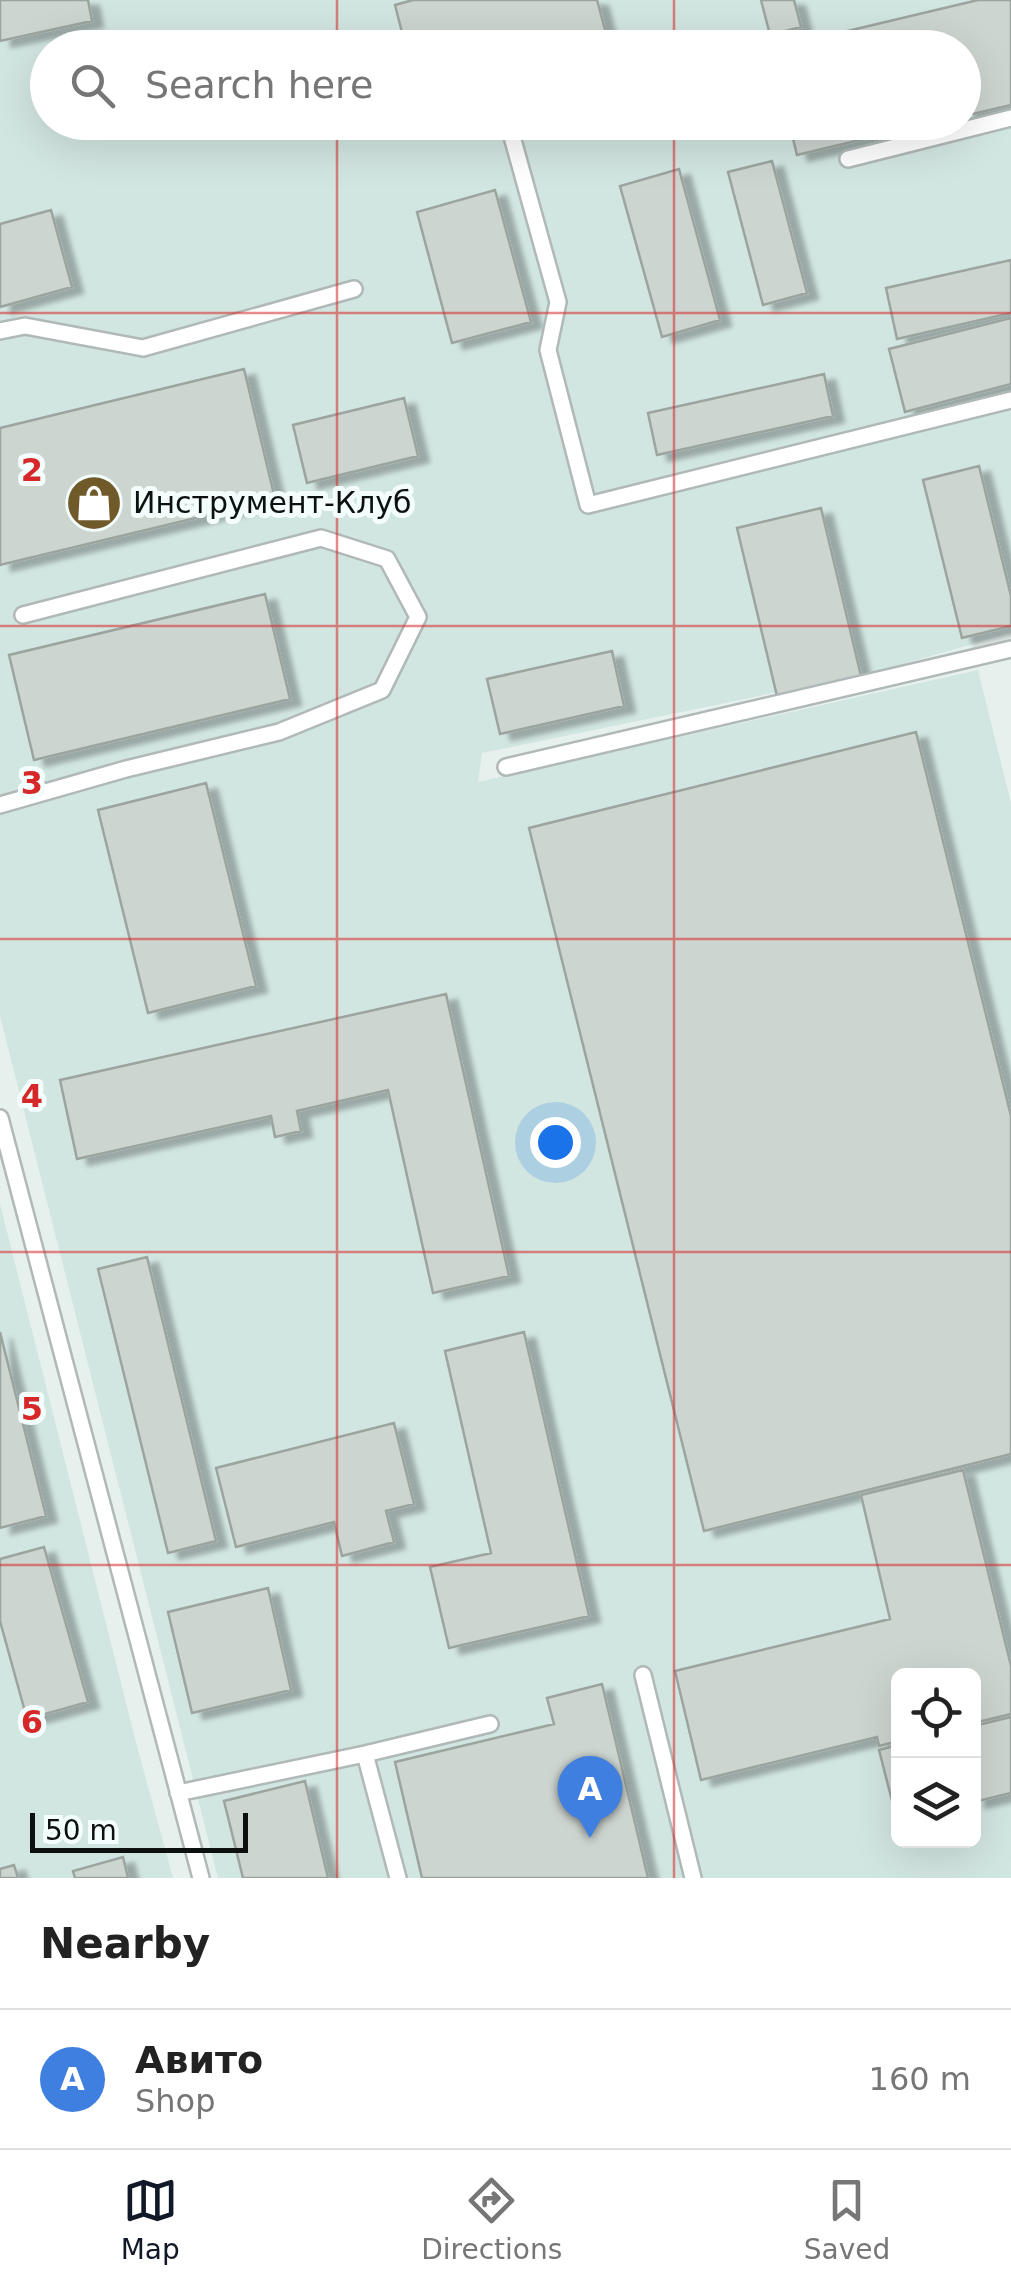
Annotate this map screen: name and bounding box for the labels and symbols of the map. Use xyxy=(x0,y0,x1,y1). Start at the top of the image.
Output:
text: 2 xyxy=(21,451,43,489)
shop icon: Инструмент-Клуб xyxy=(64,473,124,533)
place label: Инструмент-Клуб xyxy=(133,485,412,520)
text: 3 xyxy=(21,764,43,802)
text: 4 xyxy=(21,1077,43,1115)
your location xyxy=(530,1117,581,1168)
text: 5 xyxy=(21,1390,43,1428)
text: 6 xyxy=(21,1703,43,1741)
pin: A xyxy=(558,1756,622,1838)
scale bar xyxy=(30,1808,248,1852)

